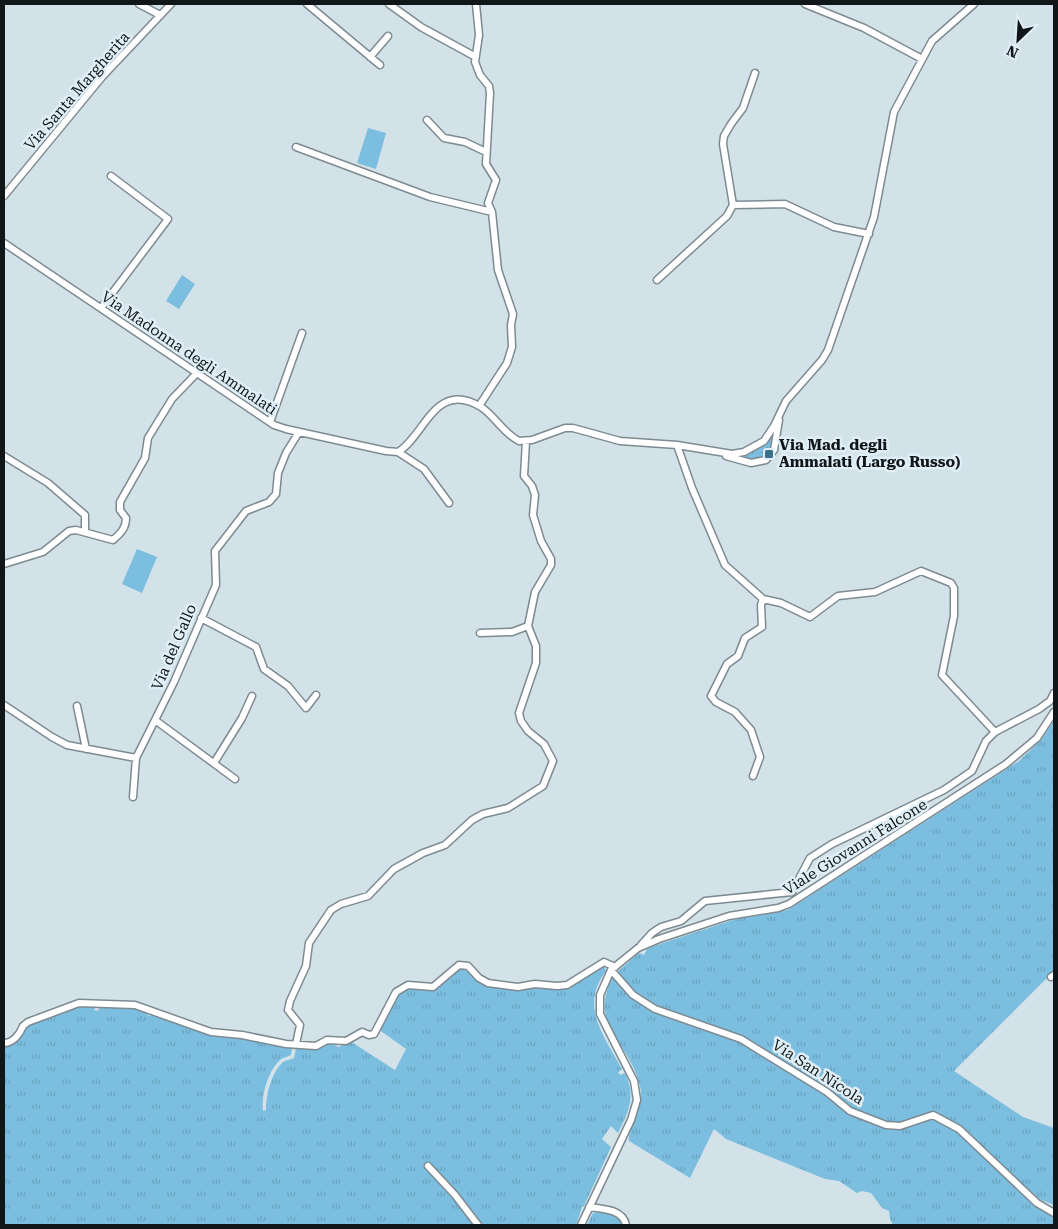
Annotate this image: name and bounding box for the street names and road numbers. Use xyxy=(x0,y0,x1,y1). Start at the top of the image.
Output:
street label: Via Santa Margherita xyxy=(21,28,133,154)
street label: Via Madonna degli Ammalati xyxy=(98,287,280,419)
street label: Via del Gallo xyxy=(148,601,200,693)
street label: Viale Giovanni Falcone xyxy=(780,795,930,899)
street label: Via San Nicola xyxy=(769,1036,867,1108)

